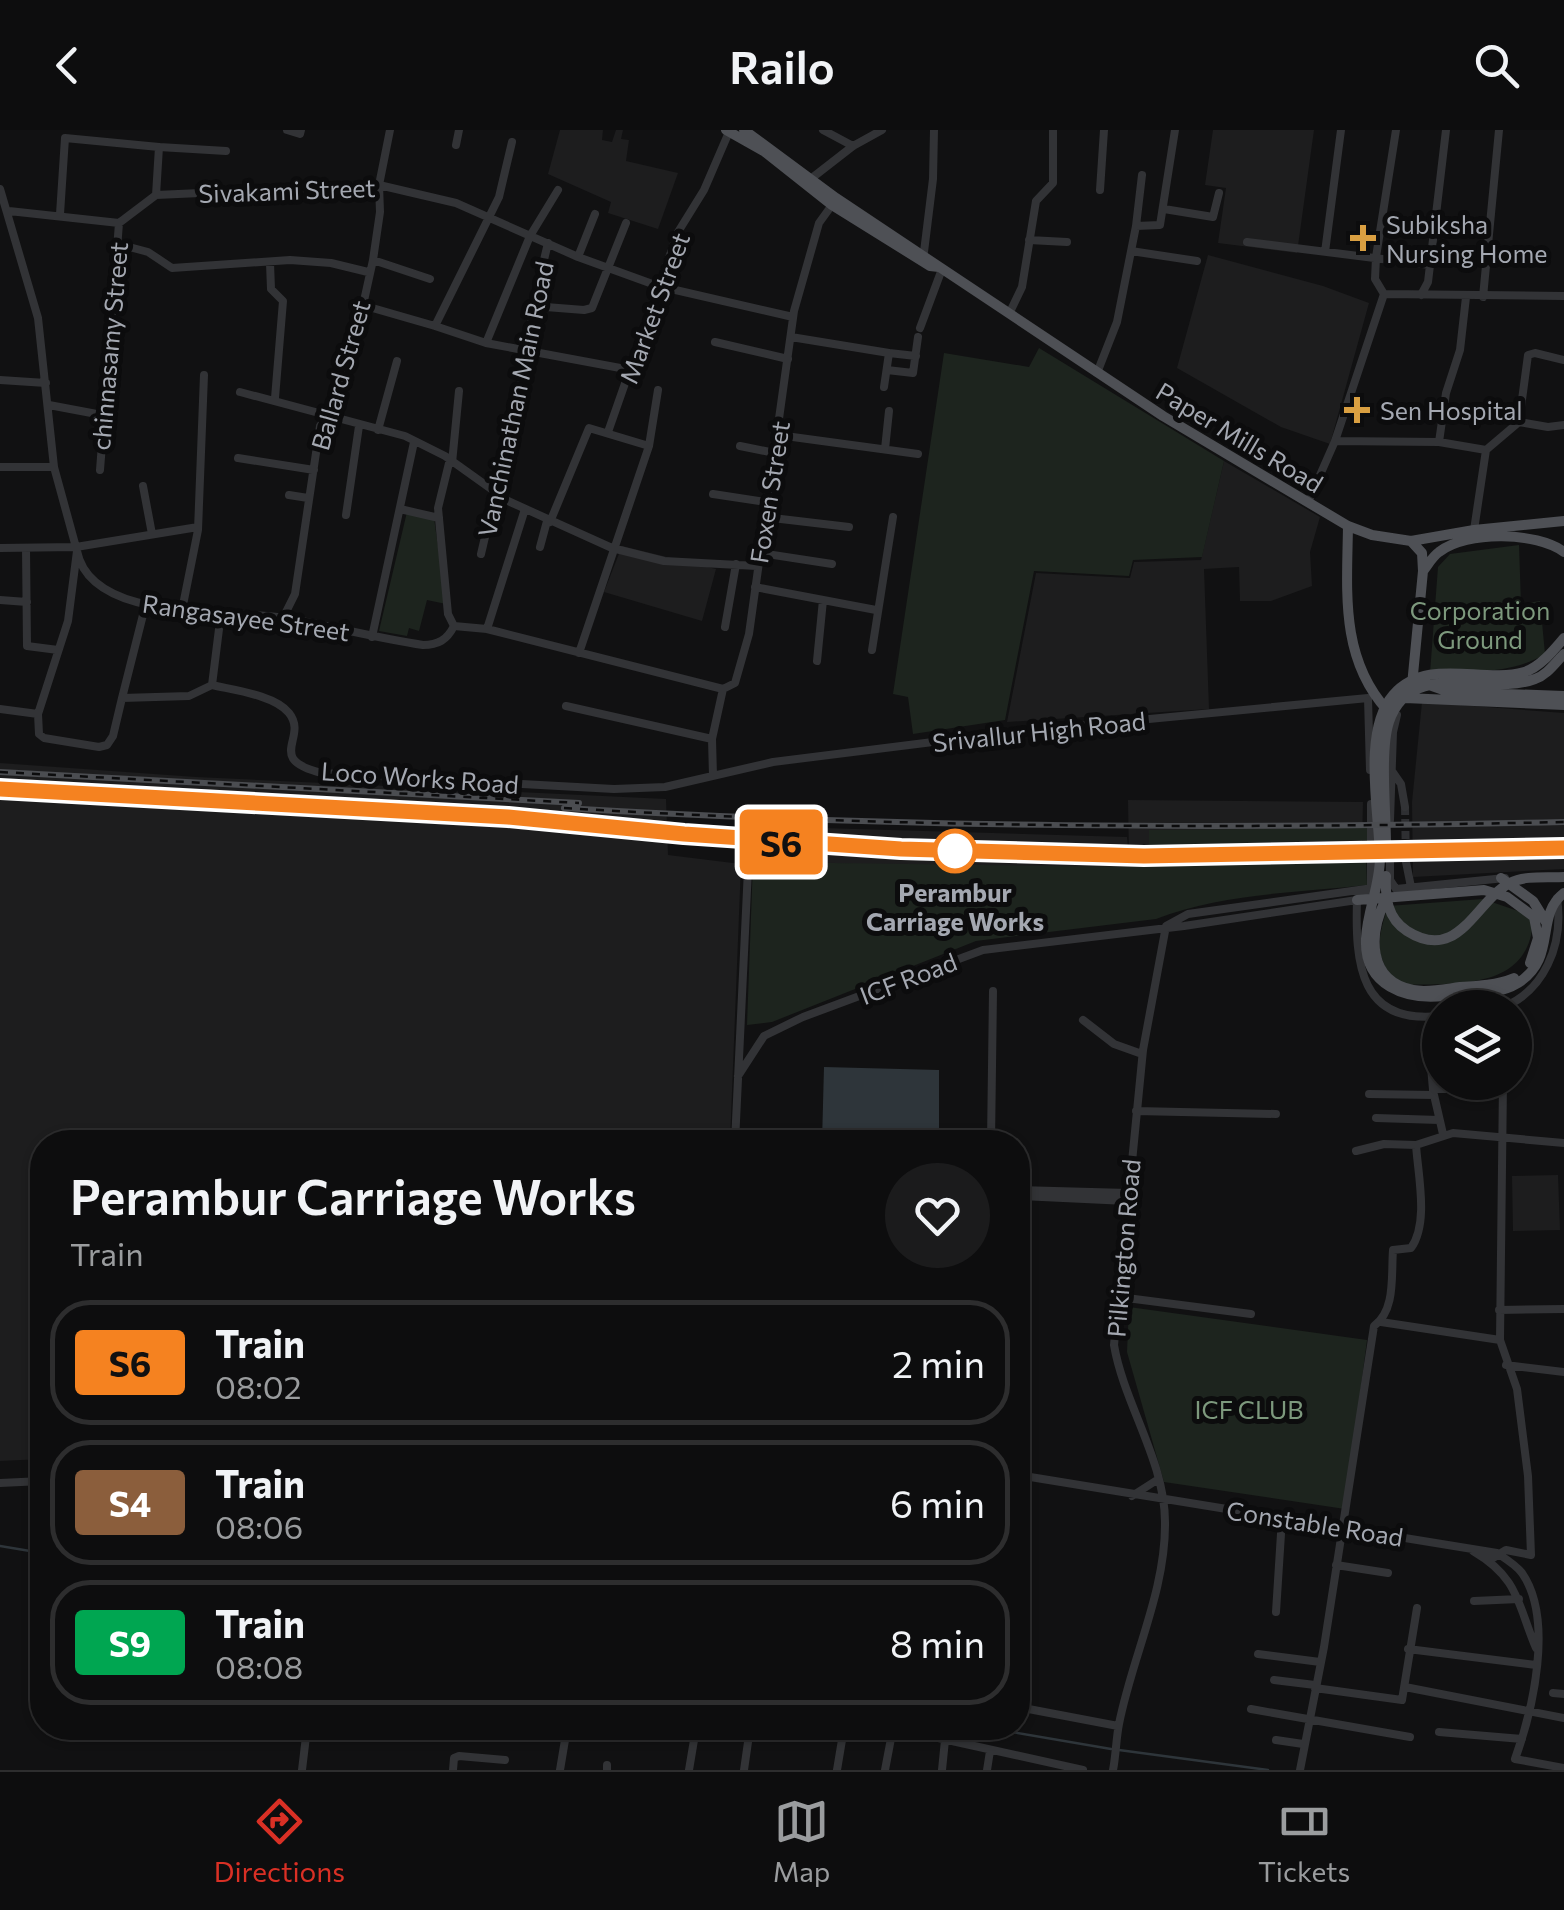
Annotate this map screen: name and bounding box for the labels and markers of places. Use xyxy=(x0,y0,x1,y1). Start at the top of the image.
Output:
place label: Subiksha Nursing Home xyxy=(1386,209,1548,268)
marker: Subiksha Nursing Home xyxy=(1350,225,1376,251)
place label: Sen Hospital xyxy=(1380,395,1523,425)
marker: Sen Hospital xyxy=(1344,397,1370,423)
marker: Perambur Carriage Works xyxy=(934,830,976,872)
place label: Perambur Carriage Works xyxy=(866,877,1044,936)

